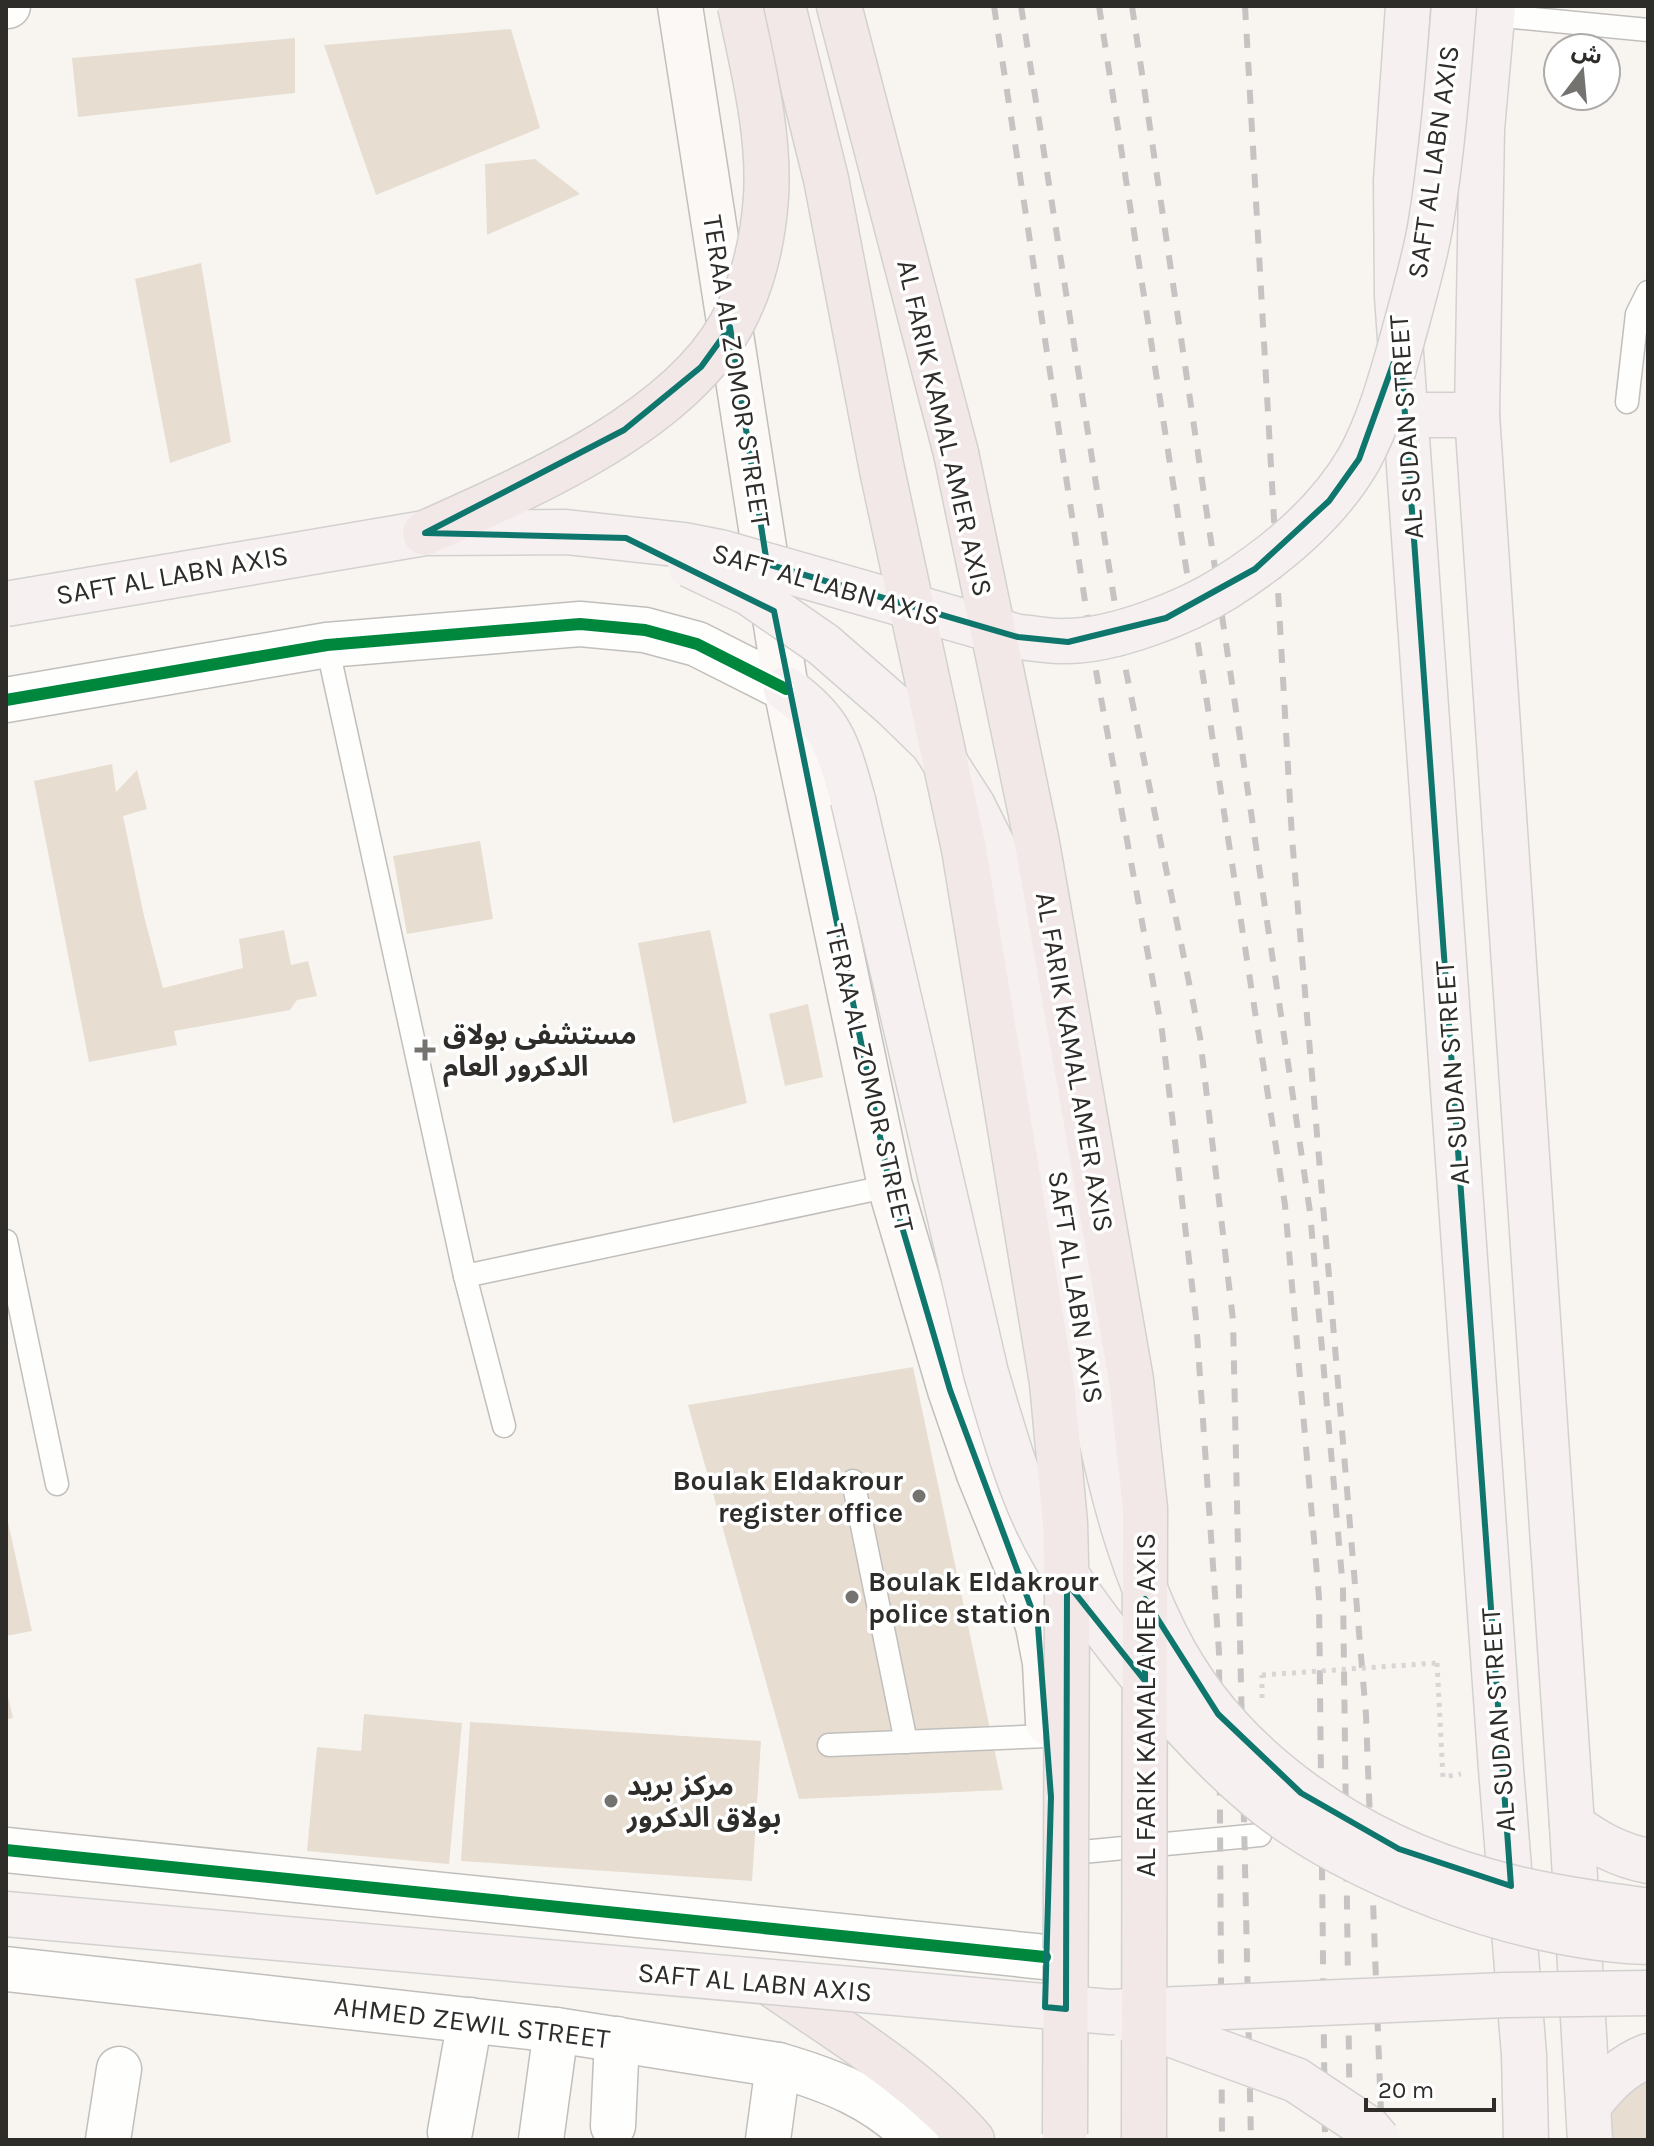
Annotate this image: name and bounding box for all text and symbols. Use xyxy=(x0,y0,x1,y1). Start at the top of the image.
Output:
north arrow xyxy=(1542,32,1622,112)
text: ش xyxy=(1569,37,1605,70)
street label: SAFT AL LABN AXIS xyxy=(1400,43,1466,281)
street label: TERAA AL ZOMOR STREET xyxy=(696,213,778,529)
street label: AL FARIK KAMAL AMER AXIS xyxy=(890,256,1000,600)
street label: AL SUDAN STREET xyxy=(1382,314,1430,540)
street label: SAFT AL LABN AXIS xyxy=(708,536,944,632)
street label: SAFT AL LABN AXIS xyxy=(53,538,291,612)
street label: AL FARIK KAMAL AMER AXIS xyxy=(1029,890,1121,1234)
street label: TERAA AL ZOMOR STREET xyxy=(818,921,922,1235)
street label: AL SUDAN STREET xyxy=(1428,960,1476,1186)
place label: مستشفى بولاق الدكرور العام xyxy=(443,1018,637,1088)
marker: مستشفى بولاق الدكرور العام xyxy=(414,1039,436,1061)
street label: SAFT AL LABN AXIS xyxy=(1041,1168,1111,1406)
place label: Boulak Eldakrour register office xyxy=(672,1464,903,1529)
marker: Boulak Eldakrour register office xyxy=(910,1487,928,1505)
street label: AL FARIK KAMAL AMER AXIS xyxy=(1129,1533,1162,1877)
place label: Boulak Eldakrour police station xyxy=(868,1565,1099,1630)
marker: Boulak Eldakrour police station xyxy=(843,1588,861,1606)
street label: AL SUDAN STREET xyxy=(1474,1607,1522,1833)
place label: مركز بريد بولاق الدكرور xyxy=(626,1769,781,1834)
marker: مركز بريد بولاق الدكرور xyxy=(602,1792,620,1810)
street label: SAFT AL LABN AXIS xyxy=(636,1955,874,2009)
street label: AHMED ZEWIL STREET xyxy=(332,1989,612,2055)
scale bar xyxy=(1366,2062,1494,2112)
text: 20 m xyxy=(1378,2076,1434,2104)

